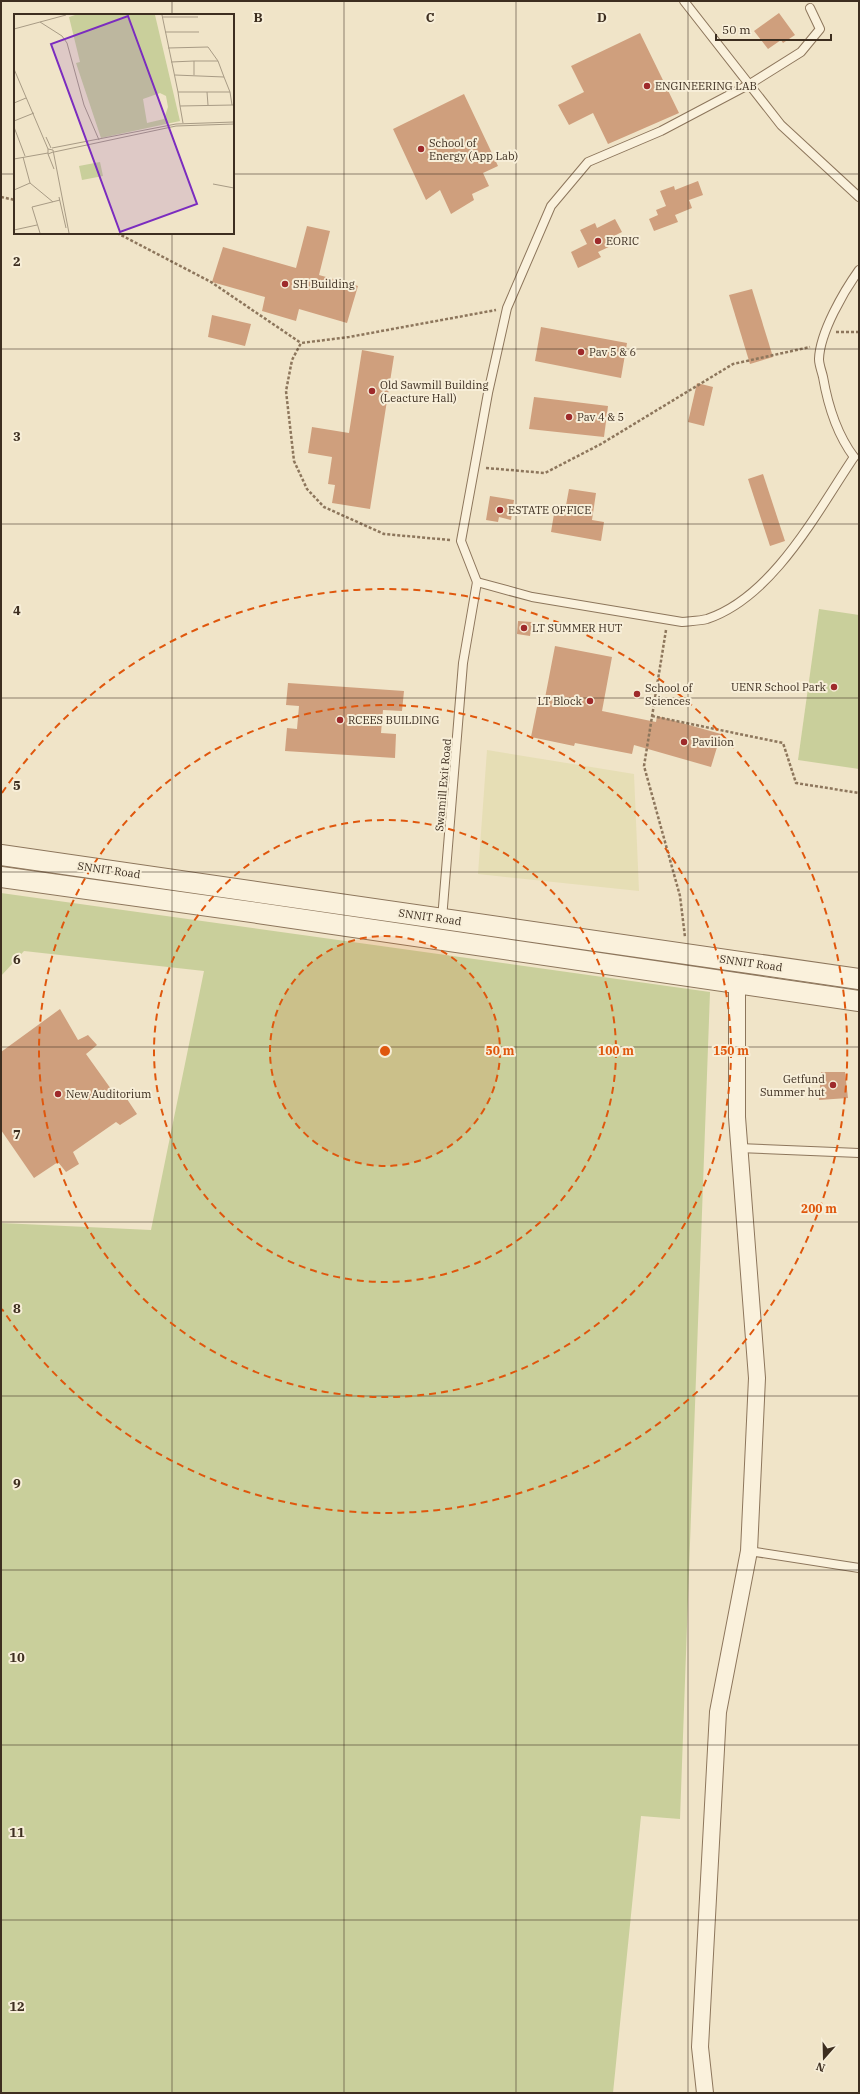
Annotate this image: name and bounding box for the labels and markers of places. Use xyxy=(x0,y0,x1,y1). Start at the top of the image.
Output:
place label: ENGINEERING LAB xyxy=(655,79,757,93)
marker: ENGINEERING LAB xyxy=(642,81,652,91)
place label: School of Energy (App Lab) xyxy=(429,136,518,163)
marker: School of Energy (App Lab) xyxy=(416,144,426,154)
place label: EORIC xyxy=(606,234,639,248)
marker: EORIC xyxy=(593,236,603,246)
place label: SH Building xyxy=(293,277,355,291)
marker: SH Building xyxy=(280,279,290,289)
place label: Pav 5 & 6 xyxy=(589,345,636,359)
marker: Pav 5 & 6 xyxy=(576,347,586,357)
place label: Old Sawmill Building (Leacture Hall) xyxy=(380,378,488,405)
marker: Old Sawmill Building (Leacture Hall) xyxy=(367,386,377,396)
place label: Pav 4 & 5 xyxy=(577,410,624,424)
marker: Pav 4 & 5 xyxy=(564,412,574,422)
place label: ESTATE OFFICE xyxy=(508,503,591,517)
marker: ESTATE OFFICE xyxy=(495,505,505,515)
place label: LT SUMMER HUT xyxy=(532,621,622,635)
marker: LT SUMMER HUT xyxy=(519,623,529,633)
place label: UENR School Park xyxy=(731,680,827,694)
place label: School of Sciences xyxy=(645,681,694,708)
marker: UENR School Park xyxy=(829,682,839,692)
marker: School of Sciences xyxy=(632,689,642,699)
place label: LT Block xyxy=(537,694,583,708)
marker: LT Block xyxy=(585,696,595,706)
place label: RCEES BUILDING xyxy=(348,713,439,727)
marker: RCEES BUILDING xyxy=(335,715,345,725)
place label: Pavilion xyxy=(692,735,734,749)
marker: Pavilion xyxy=(679,737,689,747)
centre of rings xyxy=(378,1044,392,1058)
place label: Getfund Summer hut xyxy=(760,1072,825,1099)
marker: Getfund Summer hut xyxy=(828,1080,838,1090)
place label: New Auditorium xyxy=(66,1087,152,1101)
marker: New Auditorium xyxy=(53,1089,63,1099)

